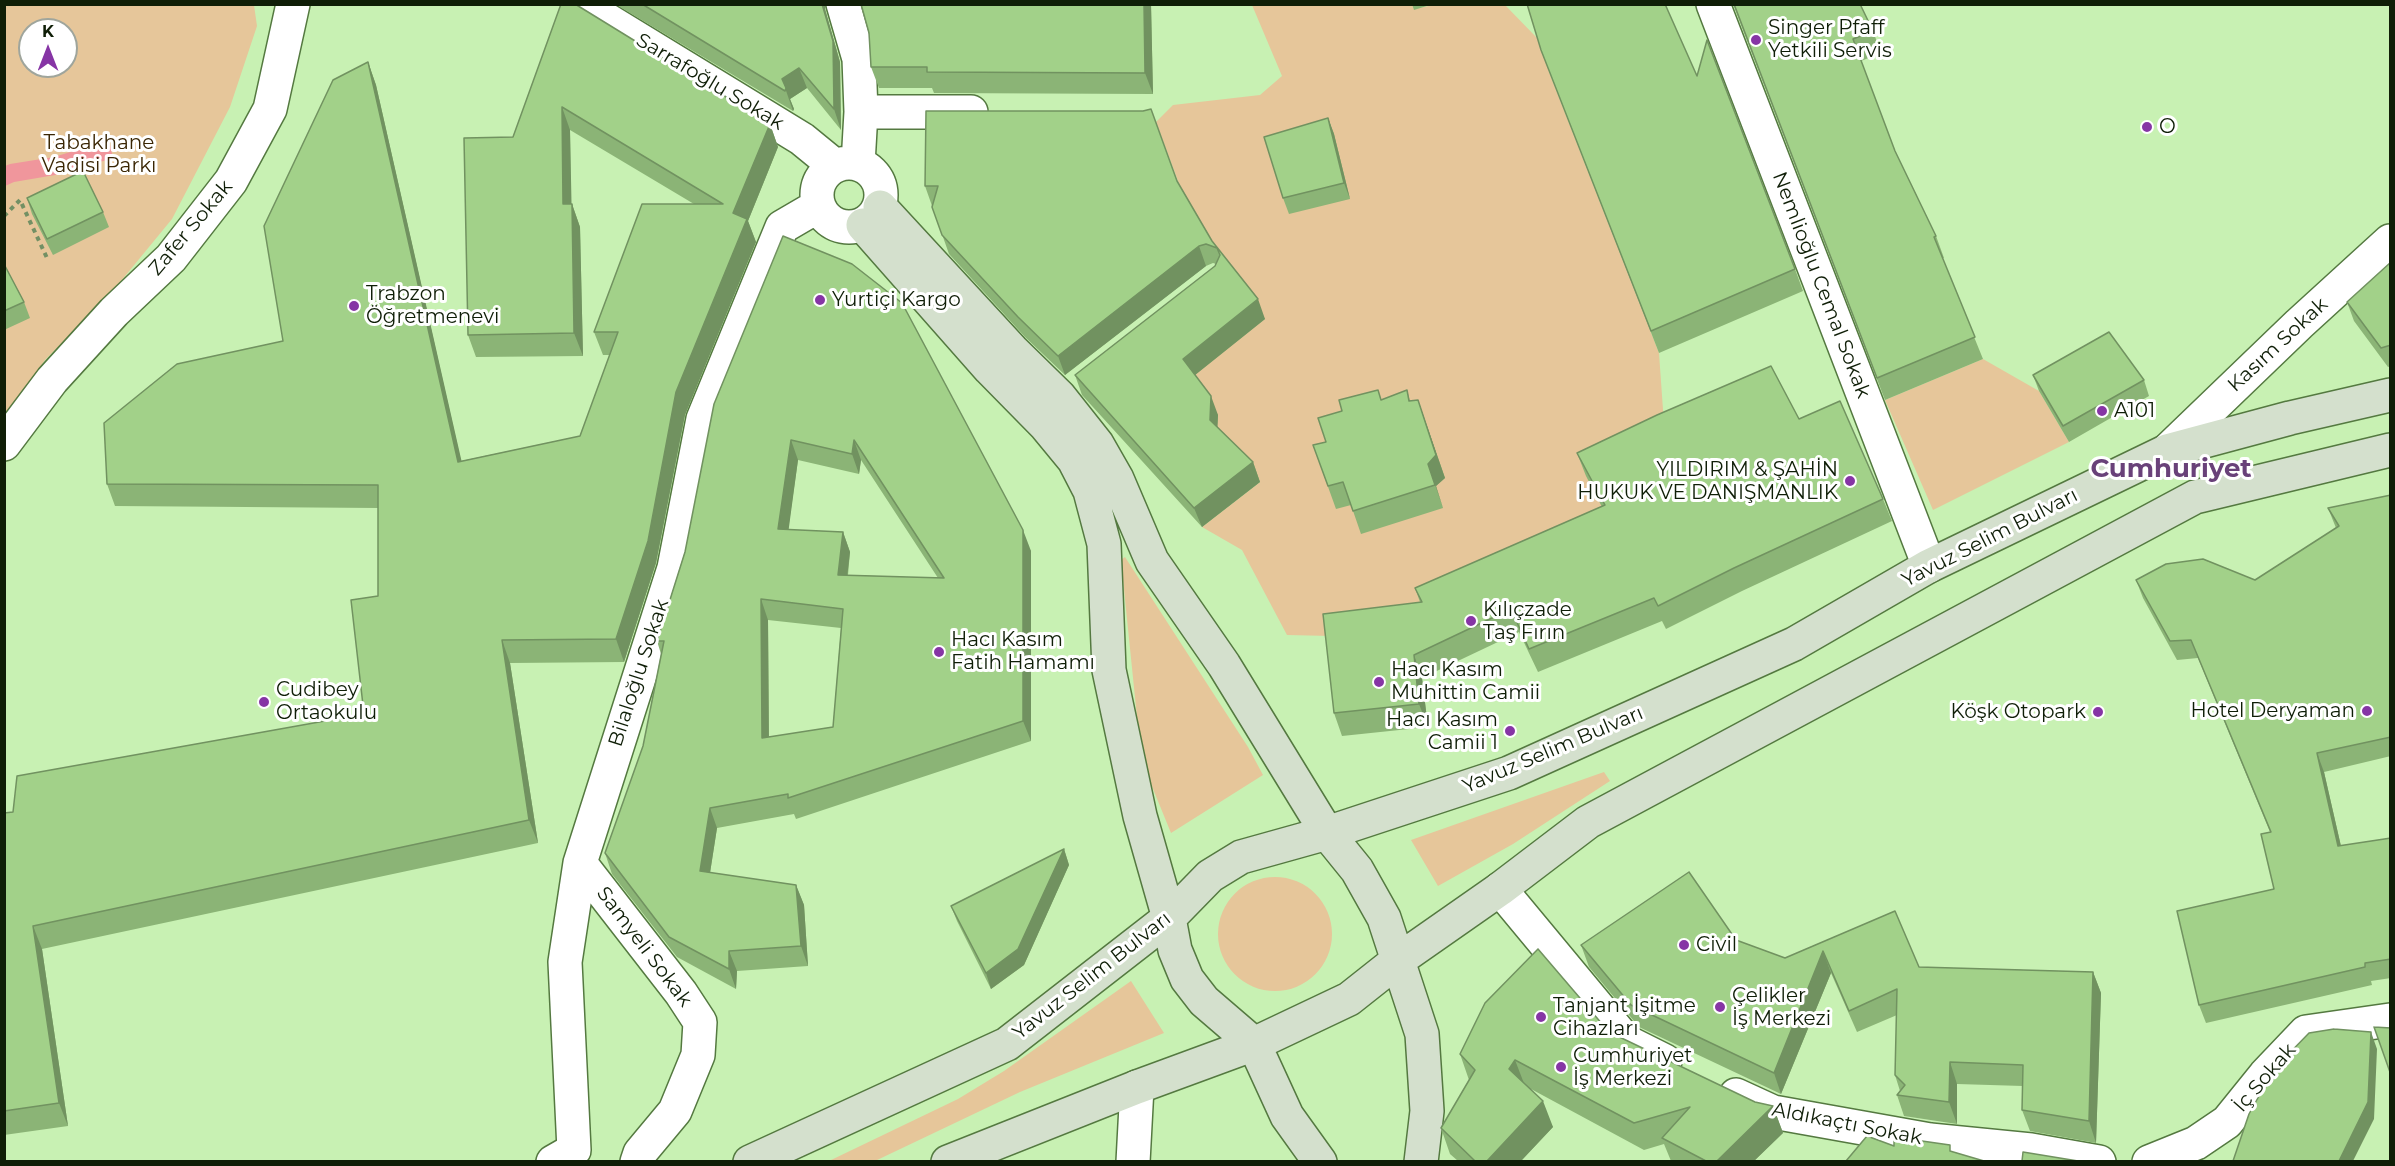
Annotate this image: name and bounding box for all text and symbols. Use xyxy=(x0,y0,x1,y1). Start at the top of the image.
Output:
place label: Singer Pfaff Yetkili Servis xyxy=(1768,16,1892,63)
north arrow xyxy=(18,18,78,78)
text: K xyxy=(42,22,54,41)
street label: Sarrafoğlu Sokak xyxy=(632,28,788,136)
marker: Singer Pfaff Yetkili Servis xyxy=(1749,33,1763,47)
place label: O xyxy=(2159,115,2176,139)
marker: O xyxy=(2140,120,2154,134)
park label: Tabakhane Vadisi Parkı xyxy=(42,131,156,178)
street label: Nemlioğlu Cemal Sokak xyxy=(1767,168,1875,402)
street label: Zafer Sokak xyxy=(144,175,238,281)
place label: Trabzon Öğretmenevi xyxy=(366,282,499,329)
place label: Yurtiçi Kargo xyxy=(832,288,961,312)
marker: Yurtiçi Kargo xyxy=(813,293,827,307)
street label: Kasım Sokak xyxy=(2223,293,2333,397)
marker: Trabzon Öğretmenevi xyxy=(347,299,361,313)
place label: A101 xyxy=(2114,399,2155,423)
marker: A101 xyxy=(2095,404,2109,418)
district label: Cumhuriyet xyxy=(2090,453,2252,485)
place label: YILDIRIM & ŞAHİN HUKUK VE DANIŞMANLIK xyxy=(1577,458,1838,505)
marker: YILDIRIM & ŞAHİN HUKUK VE DANIŞMANLIK xyxy=(1843,474,1857,488)
street label: Yavuz Selim Bulvarı xyxy=(1898,483,2082,593)
street label: Bilaloğlu Sokak xyxy=(604,596,674,750)
place label: Kılıçzade Taş Fırın xyxy=(1483,598,1572,645)
marker: Kılıçzade Taş Fırın xyxy=(1464,614,1478,628)
place label: Hacı Kasım Fatih Hamamı xyxy=(951,628,1095,675)
marker: Hacı Kasım Fatih Hamamı xyxy=(932,645,946,659)
place label: Hacı Kasım Muhittin Camii xyxy=(1391,658,1540,705)
marker: Hacı Kasım Muhittin Camii xyxy=(1372,675,1386,689)
place label: Cudibey Ortaokulu xyxy=(276,678,377,725)
marker: Cudibey Ortaokulu xyxy=(257,695,271,709)
place label: Hotel Deryaman xyxy=(2190,699,2355,723)
place label: Köşk Otopark xyxy=(1950,700,2086,724)
street label: Yavuz Selim Bulvarı xyxy=(1459,701,1647,799)
marker: Hotel Deryaman xyxy=(2360,704,2374,718)
marker: Köşk Otopark xyxy=(2091,705,2105,719)
place label: Hacı Kasım Camii 1 xyxy=(1386,708,1498,755)
marker: Hacı Kasım Camii 1 xyxy=(1503,724,1517,738)
street label: Samyeli Sokak xyxy=(591,882,697,1012)
street label: Yavuz Selim Bulvarı xyxy=(1008,907,1176,1045)
place label: Civil xyxy=(1696,933,1737,957)
marker: Civil xyxy=(1677,938,1691,952)
place label: Çelikler İş Merkezi xyxy=(1732,984,1831,1031)
place label: Tanjant İşitme Cihazları xyxy=(1553,994,1696,1041)
marker: Çelikler İş Merkezi xyxy=(1713,1000,1727,1014)
marker: Tanjant İşitme Cihazları xyxy=(1534,1010,1548,1024)
street label: İç Sokak xyxy=(2229,1039,2301,1117)
place label: Cumhuriyet İş Merkezi xyxy=(1573,1044,1692,1091)
marker: Cumhuriyet İş Merkezi xyxy=(1554,1060,1568,1074)
street label: Aldıkaçtı Sokak xyxy=(1770,1098,1924,1150)

